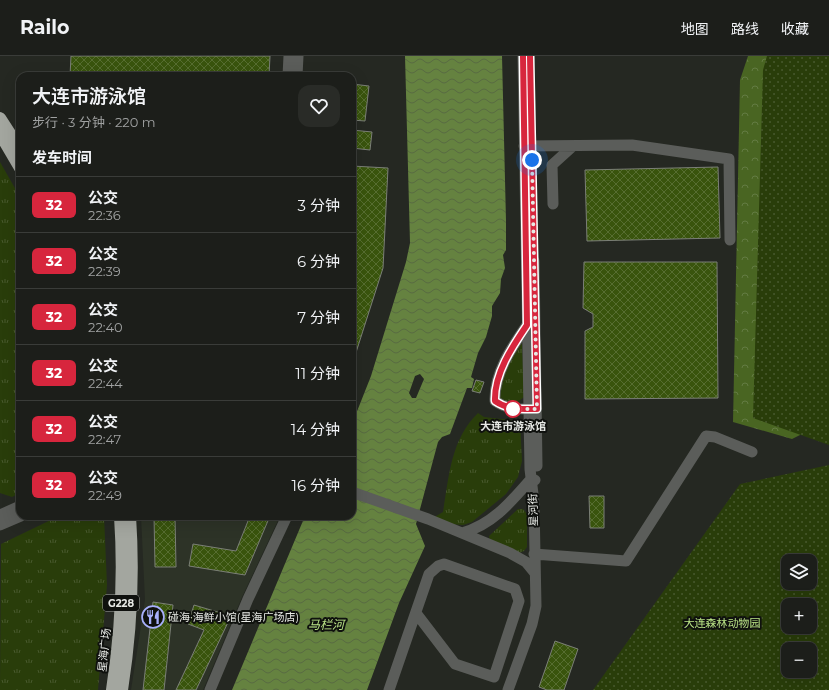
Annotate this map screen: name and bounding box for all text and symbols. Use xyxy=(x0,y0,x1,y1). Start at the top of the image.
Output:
text: Railo xyxy=(20,16,69,39)
text: 地图 xyxy=(681,20,709,38)
text: 路线 xyxy=(731,20,759,38)
text: 收藏 xyxy=(781,20,809,38)
text: 大连市游泳馆 xyxy=(32,85,146,108)
button: heart xyxy=(298,85,340,127)
text: 步行 · 3 分钟 · 220 m xyxy=(32,114,155,130)
text: 发车时间 xyxy=(32,148,92,167)
your location xyxy=(522,150,542,170)
text: 公交 xyxy=(88,188,118,207)
text: 32 xyxy=(46,196,62,214)
text: 3 分钟 xyxy=(298,196,340,215)
text: 22:36 xyxy=(88,207,121,223)
text: 公交 xyxy=(88,244,118,263)
text: 32 xyxy=(46,252,62,270)
text: 6 分钟 xyxy=(297,252,340,271)
text: 22:39 xyxy=(88,263,121,279)
text: 公交 xyxy=(88,300,118,319)
text: 32 xyxy=(46,308,62,326)
text: 7 分钟 xyxy=(297,308,340,327)
text: 22:40 xyxy=(88,319,123,335)
text: 公交 xyxy=(88,356,118,375)
text: 32 xyxy=(46,364,62,382)
text: 11 分钟 xyxy=(295,364,340,383)
text: 22:44 xyxy=(88,375,123,391)
marker: 大连市游泳馆 xyxy=(504,400,522,418)
text: 公交 xyxy=(88,412,118,431)
place label: 大连市游泳馆 xyxy=(480,419,546,433)
text: 32 xyxy=(46,420,62,438)
text: 14 分钟 xyxy=(291,420,340,439)
text: 22:47 xyxy=(88,431,121,447)
text: 公交 xyxy=(88,468,118,487)
text: 32 xyxy=(46,476,62,494)
text: 16 分钟 xyxy=(292,476,340,495)
text: 22:49 xyxy=(88,487,122,503)
street label: 星河街 xyxy=(525,493,541,527)
map controls xyxy=(781,554,817,678)
button: layers xyxy=(781,554,817,590)
road number: G228 xyxy=(103,595,139,611)
button: + xyxy=(781,598,817,634)
restaurant icon: 碰海·海鲜小馆(星海广场店) xyxy=(140,604,166,630)
place label: 碰海·海鲜小馆(星海广场店) xyxy=(168,610,299,624)
park label: 大连森林动物园 xyxy=(684,616,761,630)
water label: 马栏河 xyxy=(308,617,346,632)
street label: 星海广场 xyxy=(95,627,113,673)
button: − xyxy=(781,642,817,678)

